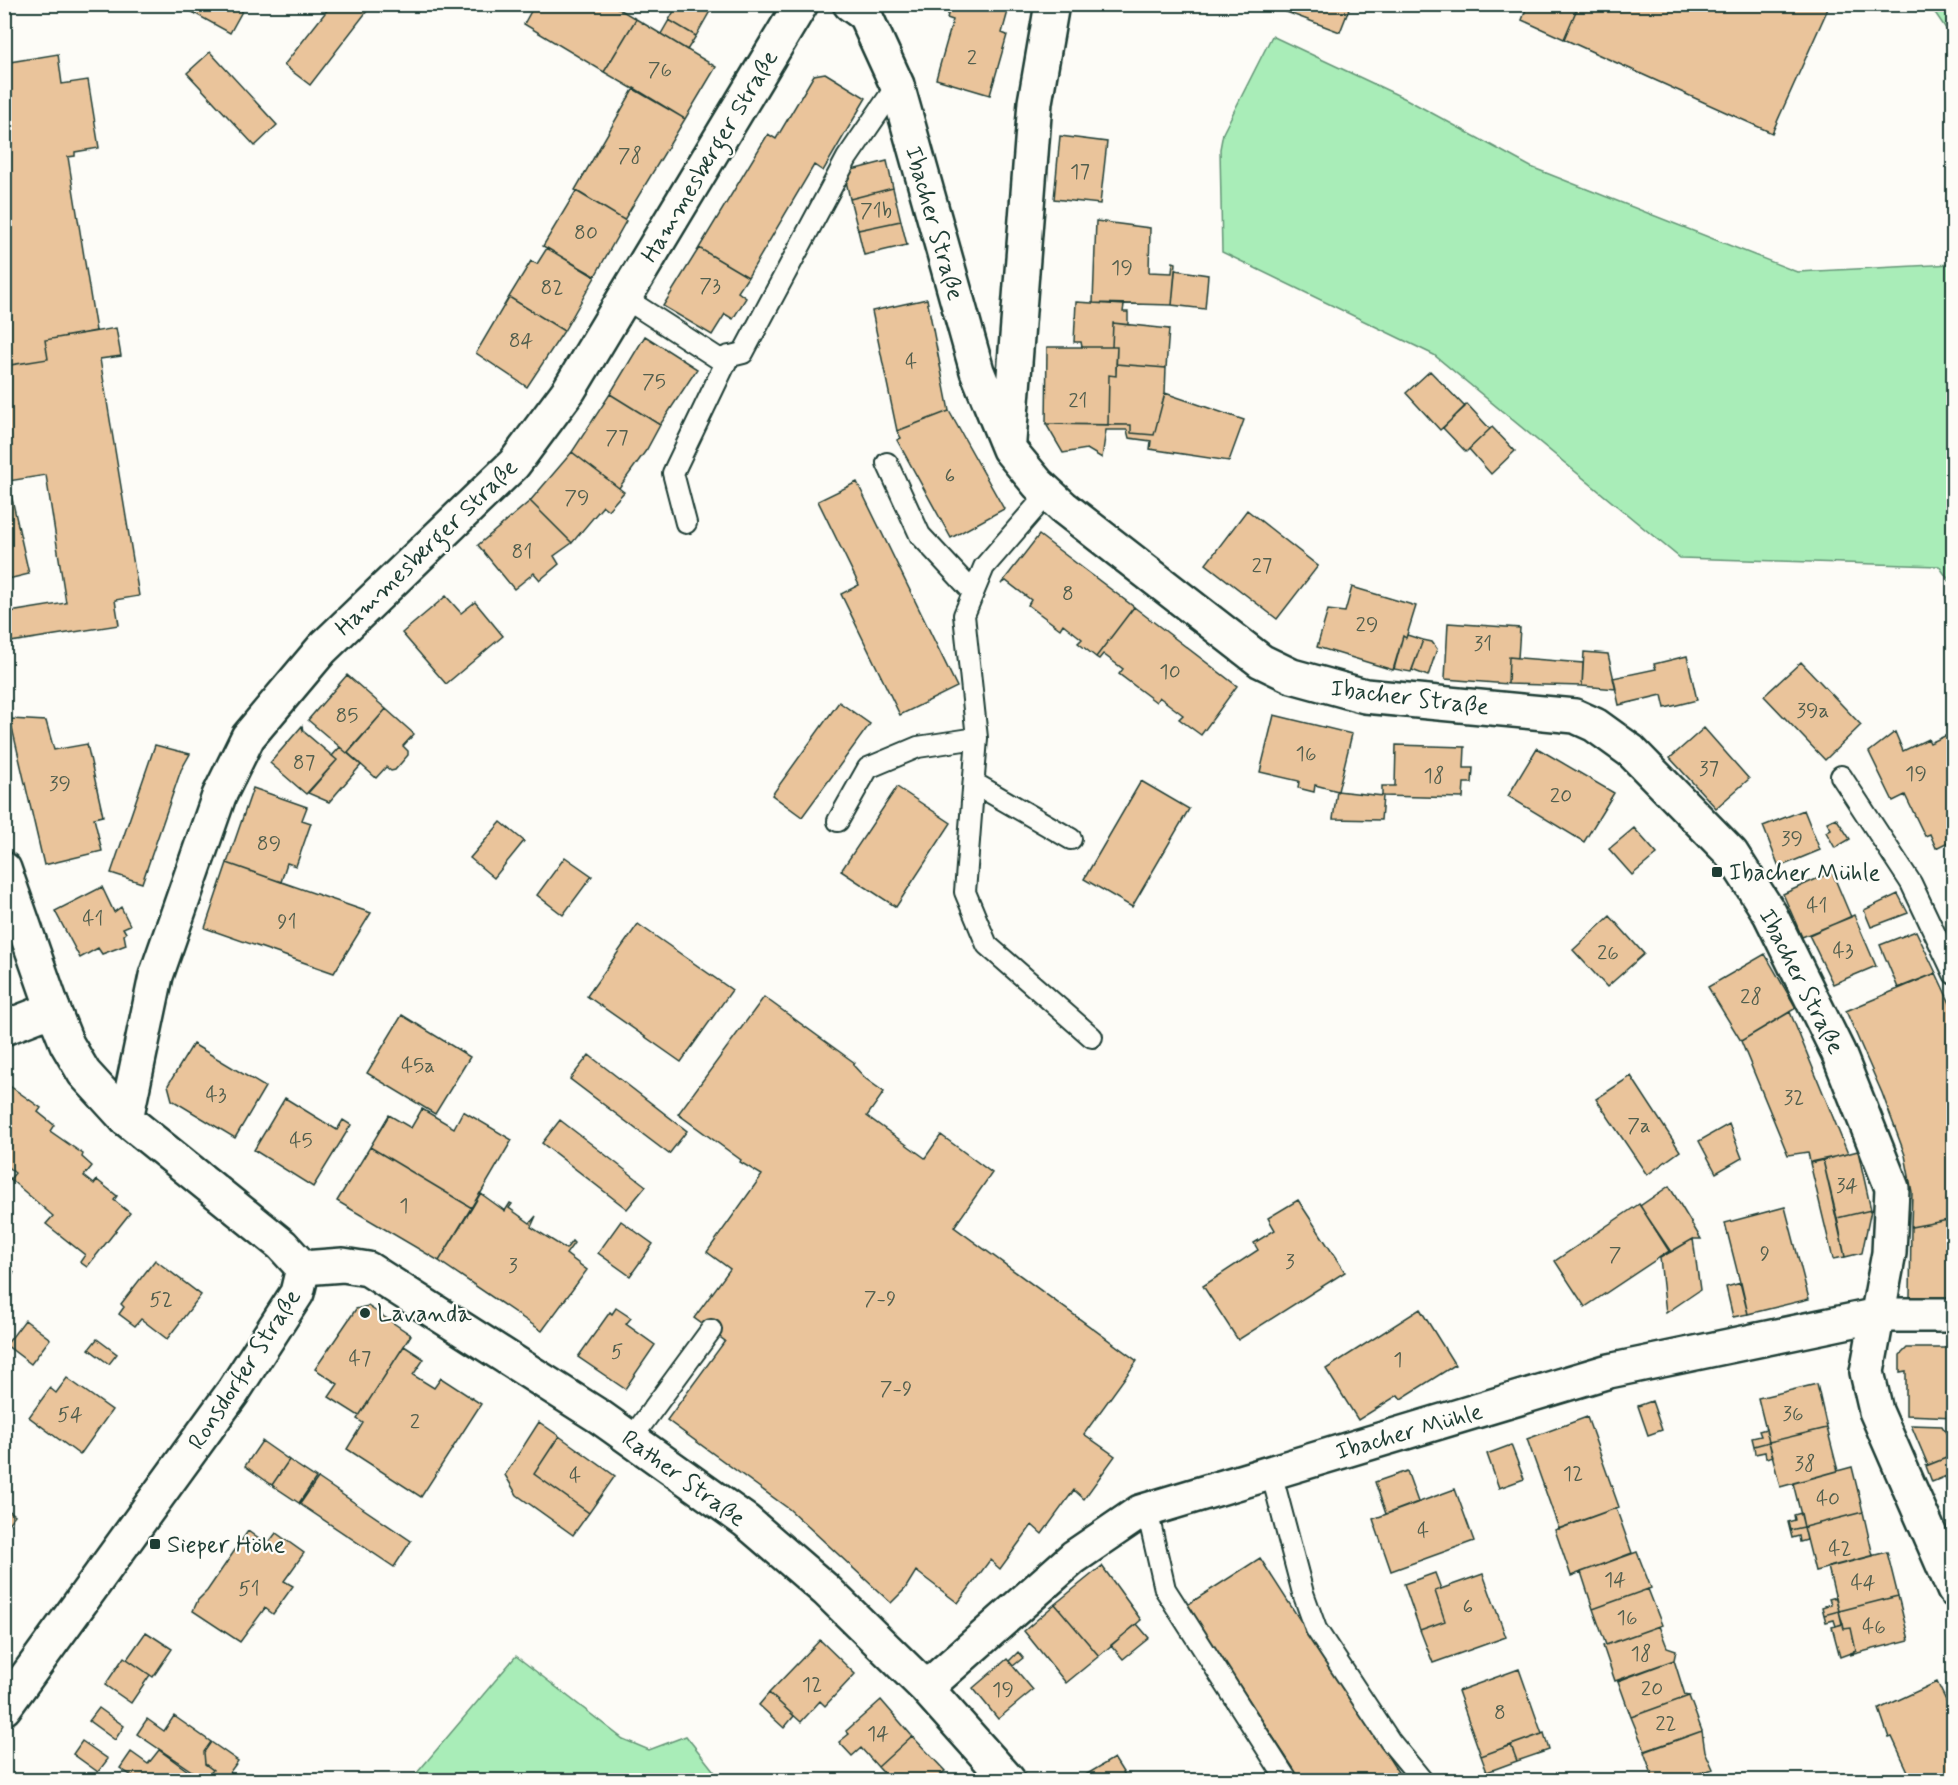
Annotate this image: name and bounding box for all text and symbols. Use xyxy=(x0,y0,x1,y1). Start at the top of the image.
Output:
house number: 2 xyxy=(967,44,977,72)
street label: Hammesberger Straße xyxy=(635,45,789,270)
house number: 76 xyxy=(648,56,672,84)
house number: 78 xyxy=(618,142,642,170)
street label: Ibacher Straße xyxy=(897,143,970,304)
house number: 17 xyxy=(1070,158,1090,186)
house number: 71b xyxy=(860,197,892,225)
house number: 80 xyxy=(574,219,598,247)
house number: 19 xyxy=(1111,254,1133,282)
house number: 73 xyxy=(699,272,721,300)
house number: 82 xyxy=(541,274,563,302)
house number: 84 xyxy=(509,327,534,355)
house number: 4 xyxy=(905,348,917,376)
house number: 75 xyxy=(642,368,666,396)
house number: 21 xyxy=(1068,387,1088,415)
house number: 77 xyxy=(605,424,629,452)
street label: Hammesberger Straße xyxy=(329,453,527,646)
house number: 6 xyxy=(945,462,955,490)
house number: 79 xyxy=(564,484,590,512)
house number: 81 xyxy=(512,538,532,566)
house number: 27 xyxy=(1252,552,1272,580)
house number: 8 xyxy=(1062,580,1074,608)
house number: 29 xyxy=(1356,611,1378,639)
house number: 31 xyxy=(1474,630,1492,658)
house number: 10 xyxy=(1159,658,1181,686)
street label: Ibacher Straße xyxy=(1329,673,1491,724)
house number: 39a xyxy=(1797,697,1829,725)
house number: 85 xyxy=(335,702,359,730)
house number: 16 xyxy=(1296,740,1317,768)
house number: 87 xyxy=(293,749,315,777)
house number: 37 xyxy=(1699,755,1719,783)
house number: 19 xyxy=(1905,760,1927,788)
house number: 18 xyxy=(1424,762,1444,790)
house number: 39 xyxy=(49,770,71,798)
house number: 20 xyxy=(1550,782,1572,810)
house number: 39 xyxy=(1781,825,1803,853)
house number: 89 xyxy=(257,830,281,858)
place label: Ibacher Mühle xyxy=(1729,858,1881,889)
marker: Ibacher Mühle xyxy=(1710,865,1724,879)
house number: 41 xyxy=(1806,892,1828,920)
street label: Ibacher Straße xyxy=(1751,904,1851,1060)
house number: 41 xyxy=(82,905,104,933)
house number: 91 xyxy=(277,908,297,936)
house number: 43 xyxy=(1832,937,1854,965)
house number: 26 xyxy=(1597,939,1619,967)
house number: 28 xyxy=(1740,983,1762,1011)
house number: 45a xyxy=(401,1052,435,1080)
house number: 43 xyxy=(205,1081,227,1109)
house number: 32 xyxy=(1784,1084,1804,1112)
house number: 7a xyxy=(1627,1112,1651,1140)
house number: 45 xyxy=(289,1127,313,1155)
house number: 34 xyxy=(1836,1172,1858,1200)
house number: 1 xyxy=(399,1192,409,1220)
house number: 9 xyxy=(1760,1240,1770,1268)
house number: 7 xyxy=(1609,1241,1622,1269)
house number: 3 xyxy=(1285,1248,1295,1276)
house number: 3 xyxy=(508,1252,518,1280)
street label: Ronsdorfer Straße xyxy=(182,1283,309,1456)
house number: 7-9 xyxy=(864,1285,896,1313)
house number: 52 xyxy=(149,1286,173,1314)
place label: Lavanda xyxy=(377,1299,472,1330)
marker: Lavanda xyxy=(358,1306,372,1320)
house number: 5 xyxy=(611,1338,623,1366)
house number: 47 xyxy=(349,1345,371,1373)
house number: 1 xyxy=(1393,1346,1403,1374)
house number: 7-9 xyxy=(880,1375,912,1403)
street label: Ibacher Mühle xyxy=(1332,1397,1487,1468)
house number: 36 xyxy=(1782,1400,1804,1428)
house number: 54 xyxy=(57,1401,83,1429)
house number: 2 xyxy=(410,1408,420,1436)
street label: Rather Straße xyxy=(615,1424,751,1535)
house number: 38 xyxy=(1795,1450,1816,1478)
house number: 12 xyxy=(1563,1460,1583,1488)
house number: 4 xyxy=(569,1462,581,1490)
house number: 40 xyxy=(1816,1485,1840,1513)
house number: 4 xyxy=(1417,1517,1429,1545)
place label: Sieper Höhe xyxy=(167,1530,285,1561)
house number: 42 xyxy=(1828,1535,1852,1563)
marker: Sieper Höhe xyxy=(148,1537,162,1551)
house number: 14 xyxy=(1604,1566,1626,1594)
house number: 44 xyxy=(1851,1569,1876,1597)
house number: 51 xyxy=(238,1575,260,1603)
house number: 6 xyxy=(1463,1593,1473,1621)
house number: 16 xyxy=(1617,1604,1638,1632)
house number: 46 xyxy=(1862,1613,1886,1641)
house number: 18 xyxy=(1631,1640,1651,1668)
house number: 12 xyxy=(802,1671,822,1699)
house number: 20 xyxy=(1641,1675,1663,1703)
house number: 19 xyxy=(992,1676,1014,1704)
house number: 8 xyxy=(1494,1699,1506,1727)
house number: 22 xyxy=(1655,1710,1677,1738)
house number: 14 xyxy=(867,1720,889,1748)

